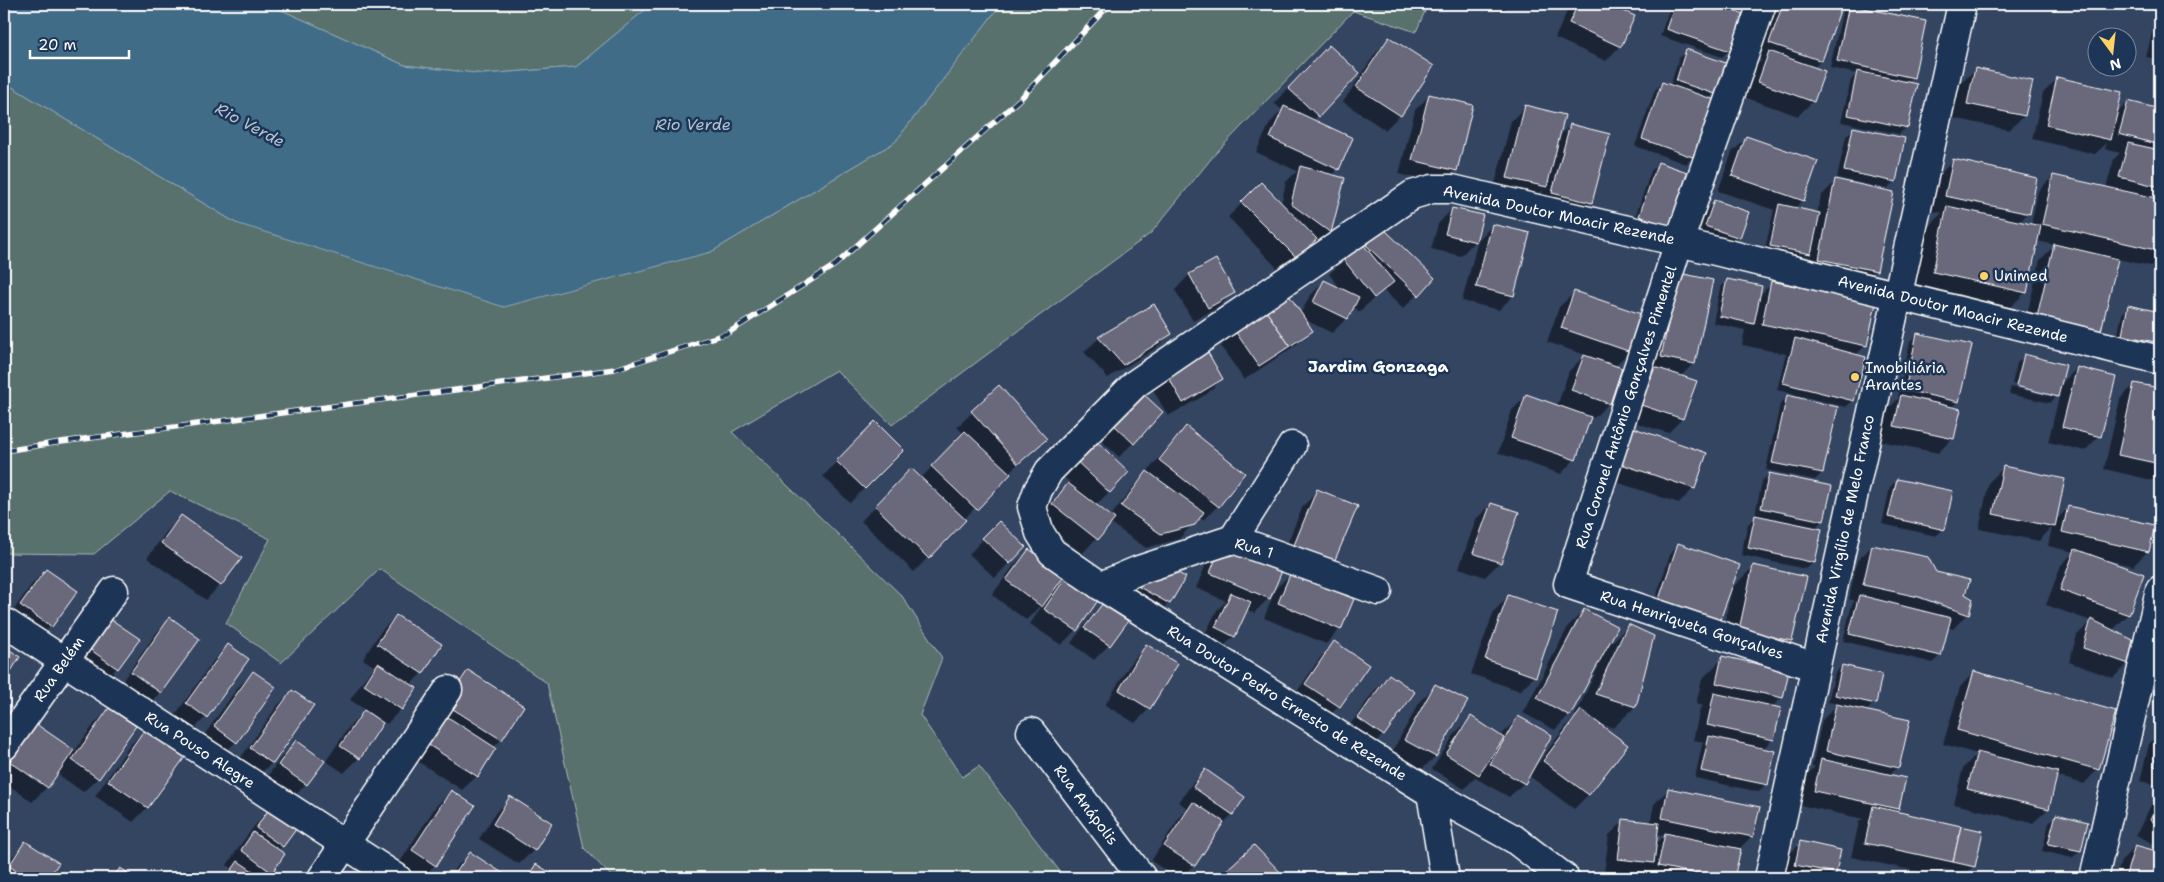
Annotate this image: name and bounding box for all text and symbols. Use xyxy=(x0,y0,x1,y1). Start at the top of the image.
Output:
scale bar xyxy=(30,28,129,60)
north arrow xyxy=(2086,28,2136,78)
text: 20 m xyxy=(38,35,77,55)
text: N xyxy=(2108,54,2123,75)
water label: Rio Verde xyxy=(212,98,288,152)
water label: Rio Verde xyxy=(655,114,731,135)
street label: Avenida Doutor Moacir Rezende xyxy=(1441,181,1677,249)
street label: Rua Coronel Antônio Gonçalves Pimentel xyxy=(1571,263,1681,551)
place label: Unimed xyxy=(1994,266,2048,286)
marker: Unimed xyxy=(1978,270,1990,282)
street label: Avenida Doutor Moacir Rezende xyxy=(1836,271,2070,347)
district label: Jardim Gonzaga xyxy=(1308,356,1448,377)
place label: Imobiliária Arantes xyxy=(1865,358,1946,395)
marker: Imobiliária Arantes xyxy=(1849,371,1861,383)
street label: Avenida Virgílio de Melo Franco xyxy=(1811,413,1879,645)
street label: Rua 1 xyxy=(1232,533,1276,563)
street label: Rua Henriqueta Gonçalves xyxy=(1598,586,1786,664)
street label: Rua Doutor Pedro Ernesto de Rezende xyxy=(1163,621,1411,785)
street label: Rua Belém xyxy=(29,632,89,706)
street label: Rua Pouso Alegre xyxy=(141,707,259,793)
street label: Rua Anápolis xyxy=(1049,761,1123,849)

